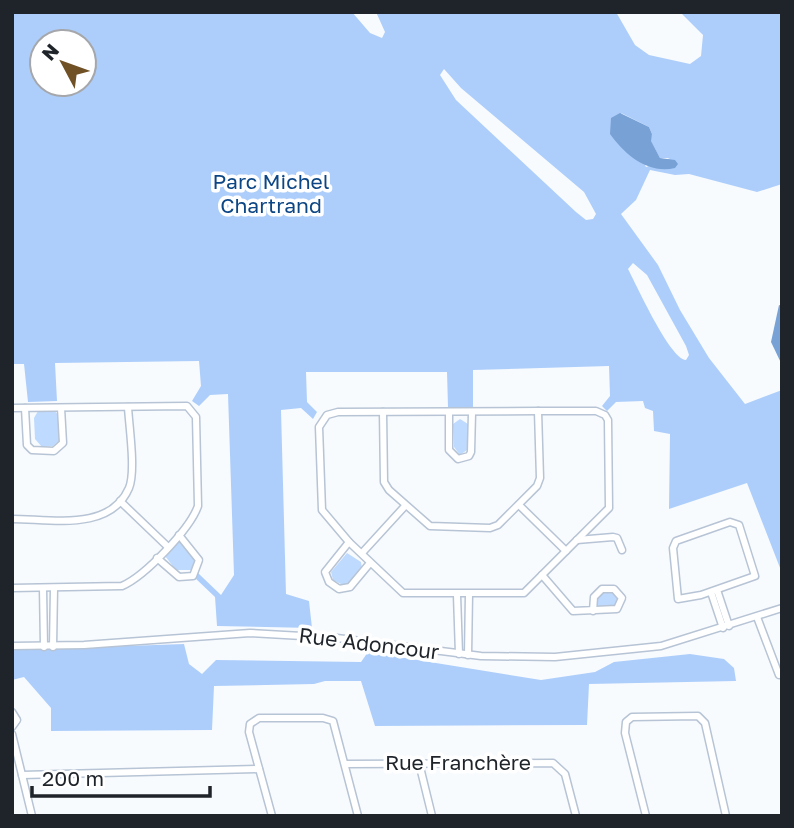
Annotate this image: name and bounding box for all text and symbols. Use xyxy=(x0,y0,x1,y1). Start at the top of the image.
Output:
north arrow xyxy=(28,28,98,98)
text: N xyxy=(36,39,63,65)
park label: Parc Michel Chartrand xyxy=(212,168,330,218)
street label: Rue Adoncour xyxy=(297,621,441,665)
street label: Rue Franchère xyxy=(385,749,531,775)
scale bar xyxy=(32,754,210,798)
text: 200 m xyxy=(42,765,104,791)

